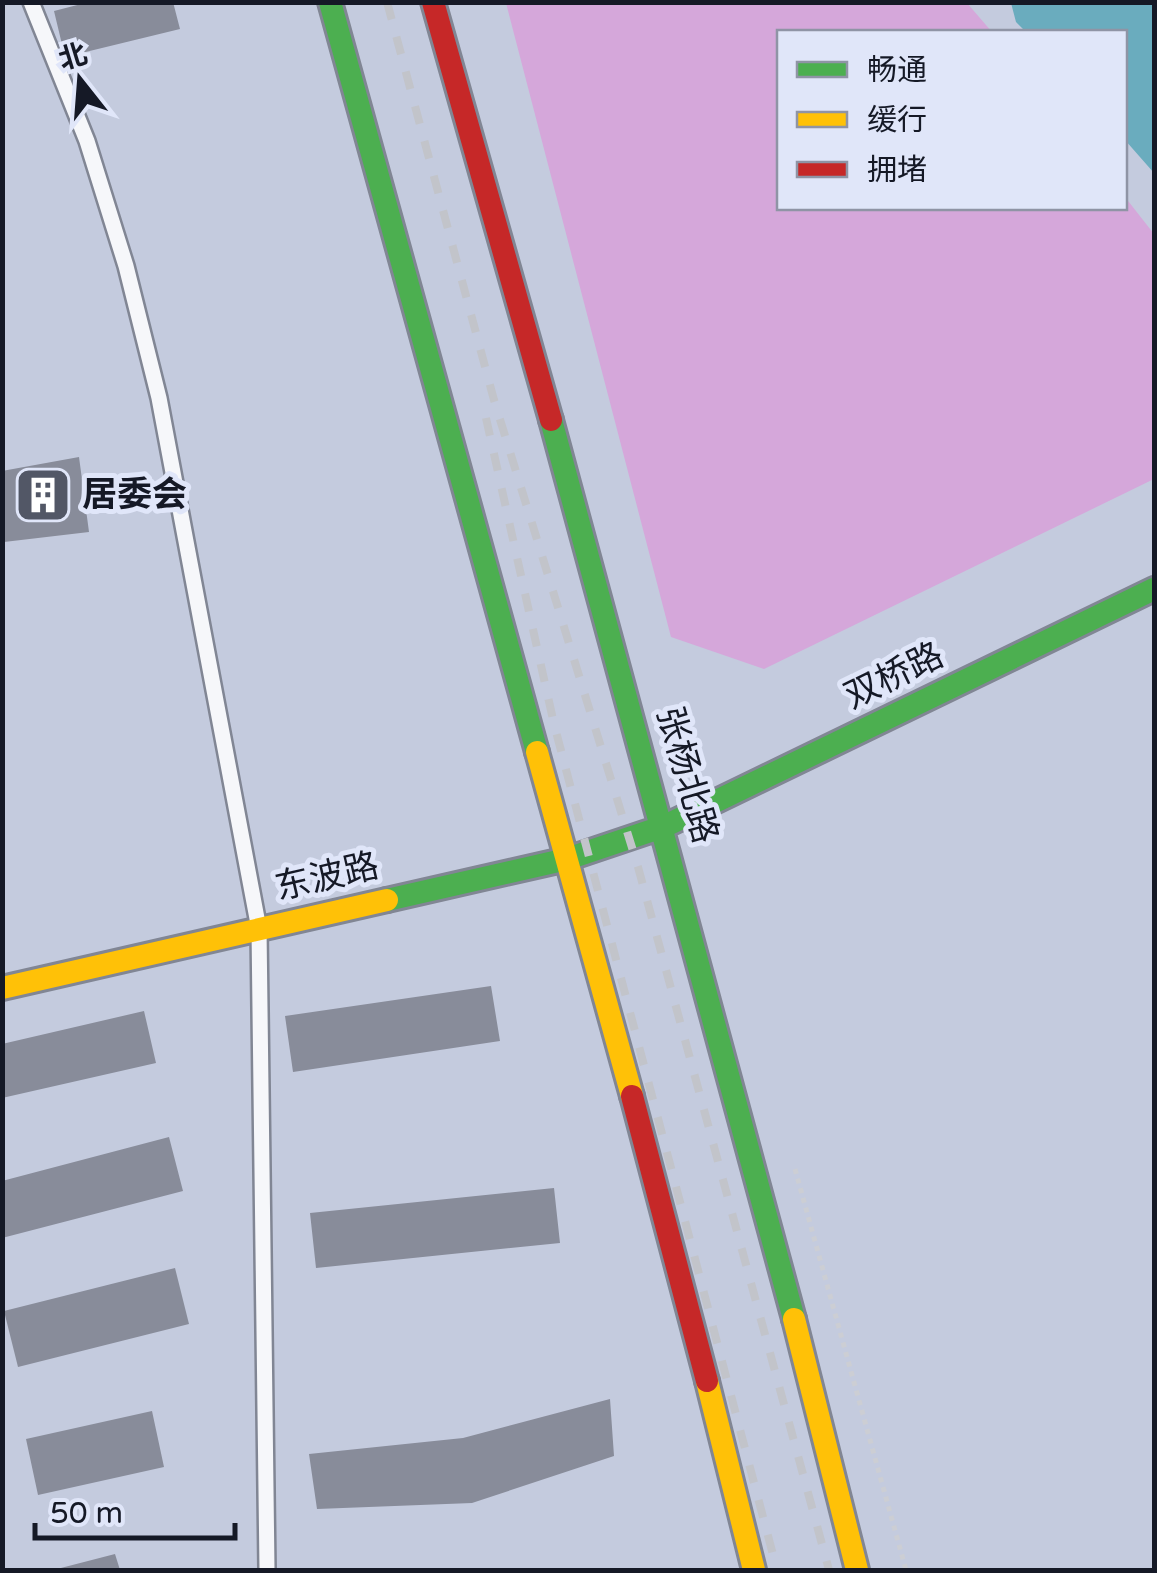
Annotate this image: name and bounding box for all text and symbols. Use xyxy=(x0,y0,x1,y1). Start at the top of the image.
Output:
north arrow xyxy=(30,30,130,130)
legend xyxy=(777,30,1127,210)
text: 北 xyxy=(55,37,91,77)
text: 畅通 xyxy=(867,52,927,89)
text: 缓行 xyxy=(867,102,927,139)
text: 拥堵 xyxy=(867,152,927,189)
building icon: 居委会 xyxy=(13,465,73,525)
place label: 居委会 xyxy=(82,474,187,516)
street label: 双桥路 xyxy=(838,634,950,718)
street label: 张杨北路 xyxy=(648,702,726,848)
street label: 东波路 xyxy=(271,845,383,909)
scale bar xyxy=(35,1478,235,1540)
text: 50 m xyxy=(50,1495,123,1532)

